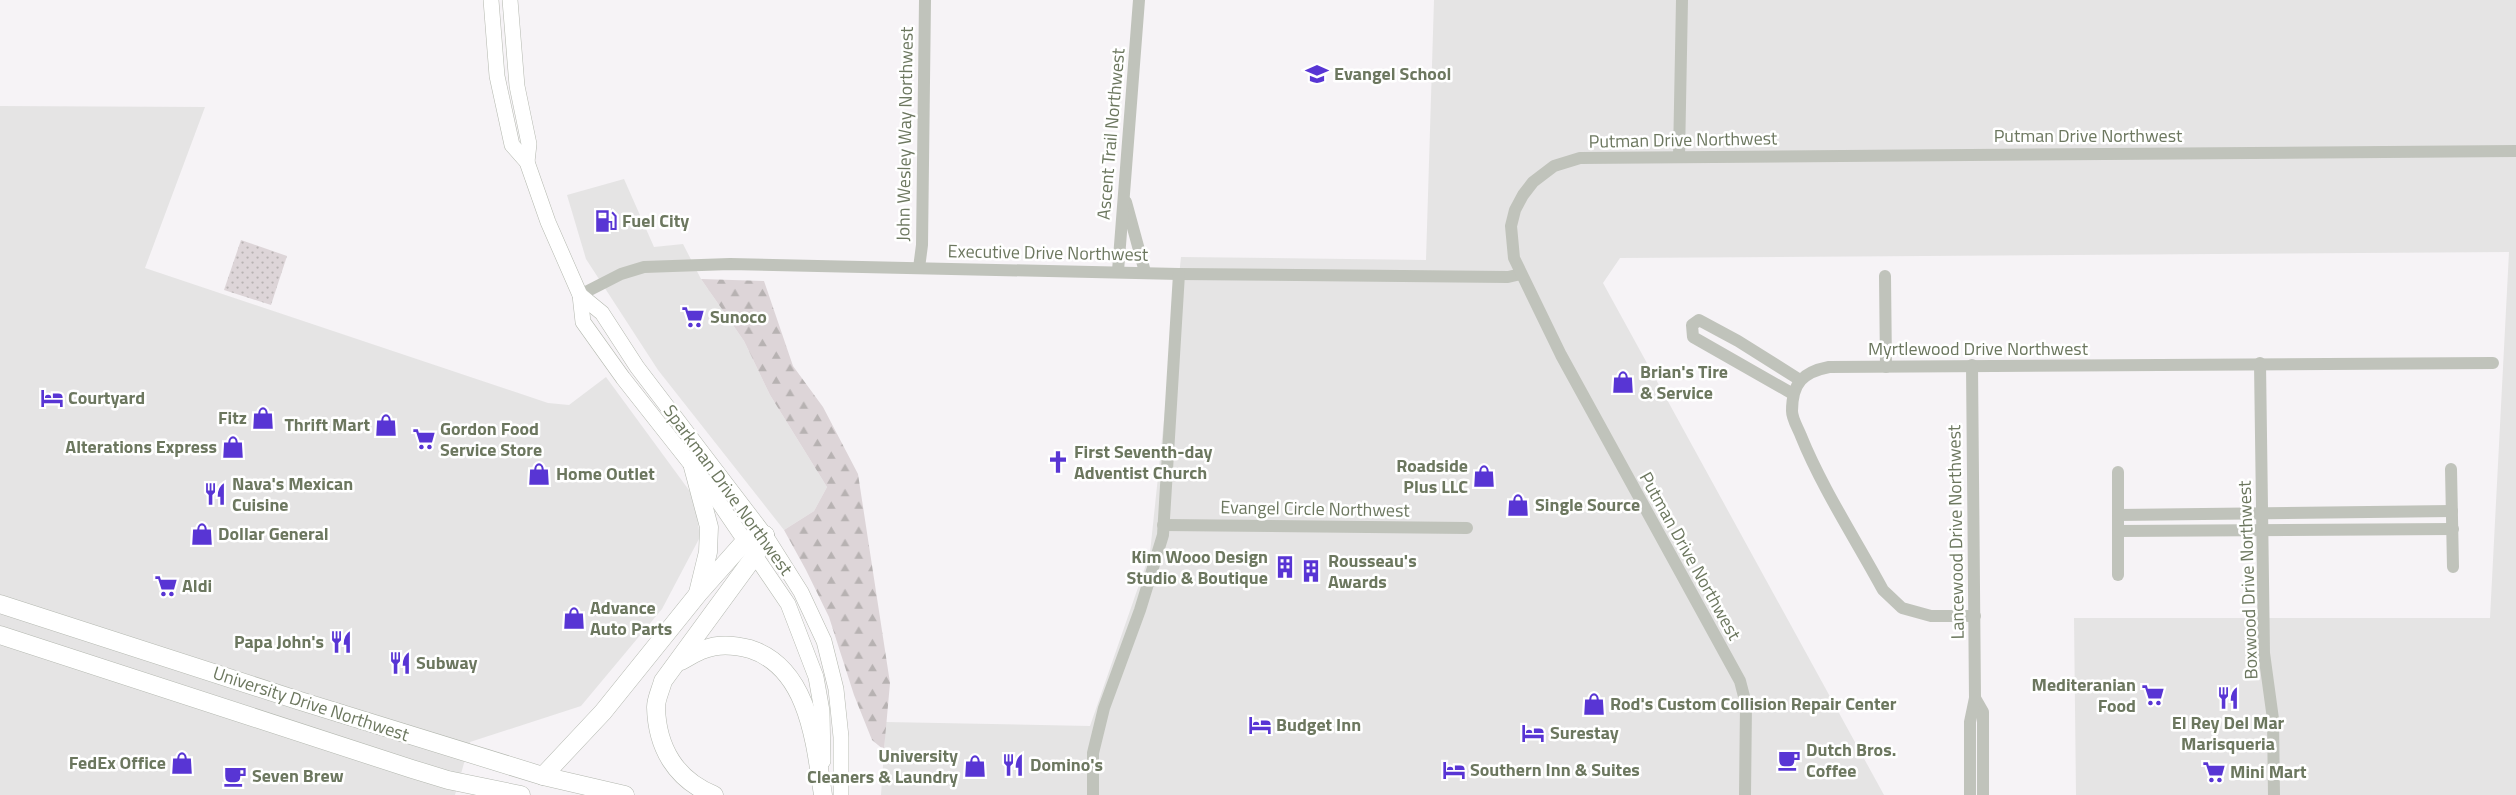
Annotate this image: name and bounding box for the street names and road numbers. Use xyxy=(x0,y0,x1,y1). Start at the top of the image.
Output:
street label: John Wesley Way Northwest xyxy=(889,26,920,242)
street label: Ascent Trail Northwest xyxy=(1090,46,1132,221)
street label: Putman Drive Northwest xyxy=(1994,122,2183,149)
street label: Putman Drive Northwest xyxy=(1588,124,1778,155)
street label: Executive Drive Northwest xyxy=(947,237,1149,268)
street label: Myrtlewood Drive Northwest xyxy=(1868,335,2089,362)
street label: Sparkman Drive Northwest xyxy=(657,399,800,581)
street label: Lancewood Drive Northwest xyxy=(1940,424,1971,640)
street label: Putman Drive Northwest xyxy=(1633,467,1748,645)
street label: Boxwood Drive Northwest xyxy=(2231,479,2264,680)
street label: Evangel Circle Northwest xyxy=(1220,493,1411,524)
street label: University Drive Northwest xyxy=(210,659,413,748)

